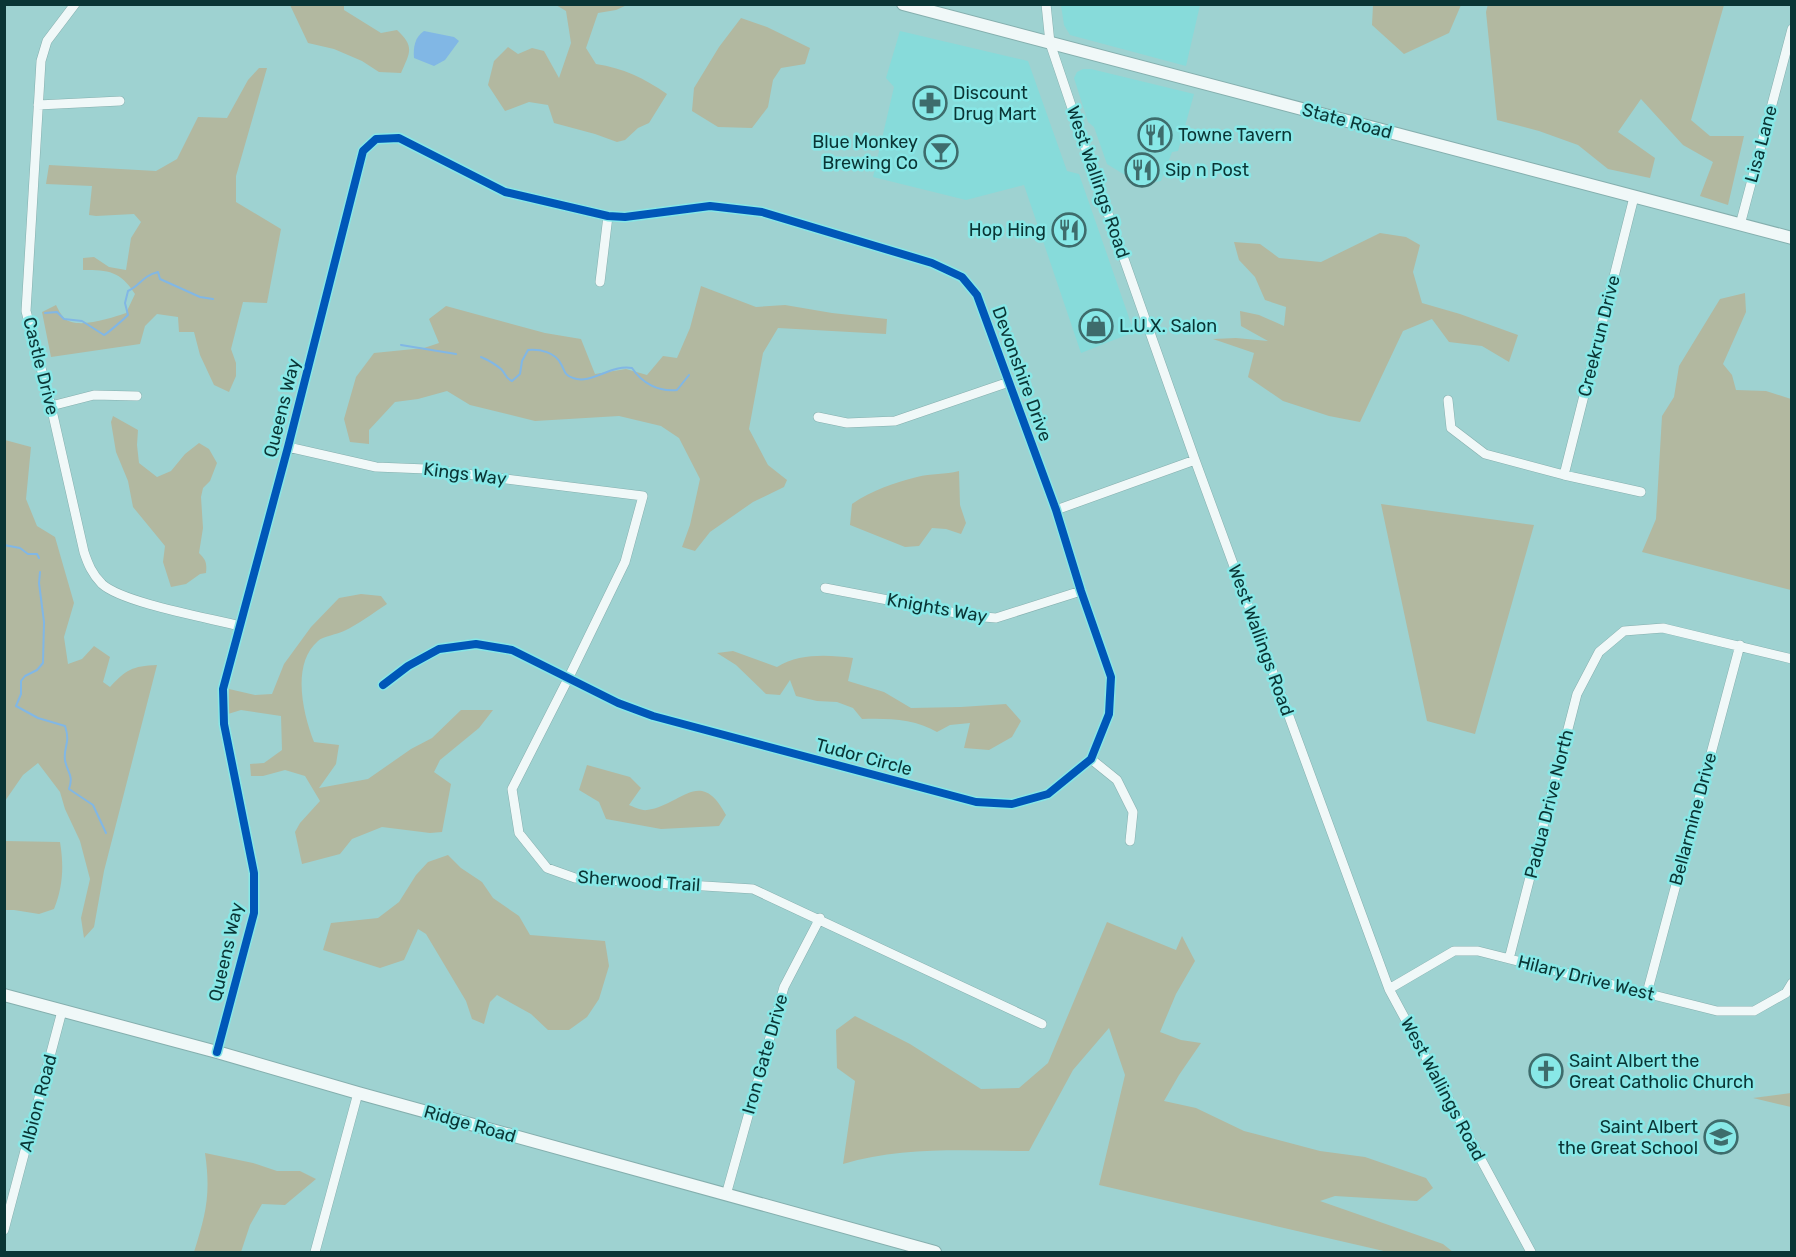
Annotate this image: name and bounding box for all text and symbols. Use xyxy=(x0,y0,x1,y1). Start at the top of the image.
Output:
place label: Discount Drug Mart xyxy=(953,82,1036,125)
pharmacy icon: Discount Drug Mart xyxy=(912,85,948,121)
street label: State Road xyxy=(1300,98,1394,144)
street label: West Wallings Road xyxy=(1062,103,1134,261)
street label: Lisa Lane xyxy=(1740,103,1782,185)
restaurant icon: Towne Tavern xyxy=(1137,117,1173,153)
place label: Towne Tavern xyxy=(1178,124,1292,146)
place label: Blue Monkey Brewing Co xyxy=(812,131,918,174)
bar icon: Blue Monkey Brewing Co xyxy=(923,134,959,170)
restaurant icon: Sip n Post xyxy=(1124,152,1160,188)
place label: Sip n Post xyxy=(1165,159,1249,181)
restaurant icon: Hop Hing xyxy=(1051,212,1087,248)
place label: Hop Hing xyxy=(969,219,1046,241)
street label: Creekrun Drive xyxy=(1573,273,1625,399)
street label: Devonshire Drive xyxy=(987,304,1057,444)
shop icon: L.U.X. Salon xyxy=(1078,308,1114,344)
street label: Castle Drive xyxy=(18,315,64,417)
place label: L.U.X. Salon xyxy=(1119,315,1217,337)
street label: Queens Way xyxy=(259,356,305,460)
street label: Kings Way xyxy=(422,458,508,490)
street label: West Wallings Road xyxy=(1223,561,1299,719)
street label: Knights Way xyxy=(885,588,989,628)
street label: Padua Drive North xyxy=(1520,727,1578,881)
street label: Tudor Circle xyxy=(813,734,915,780)
street label: Bellarmine Drive xyxy=(1665,750,1721,888)
street label: Sherwood Trail xyxy=(577,866,701,896)
street label: Queens Way xyxy=(204,900,248,1004)
street label: Hilary Drive West xyxy=(1515,950,1657,1006)
street label: Iron Gate Drive xyxy=(737,991,793,1117)
street label: West Wallings Road xyxy=(1396,1013,1490,1165)
place label: Saint Albert the Great Catholic Church xyxy=(1569,1050,1754,1093)
street label: Albion Road xyxy=(14,1052,62,1154)
church icon: Saint Albert the Great Catholic Church xyxy=(1528,1053,1564,1089)
street label: Ridge Road xyxy=(421,1100,519,1148)
place label: Saint Albert the Great School xyxy=(1558,1116,1698,1159)
school or university icon: Saint Albert the Great School xyxy=(1703,1119,1739,1155)

